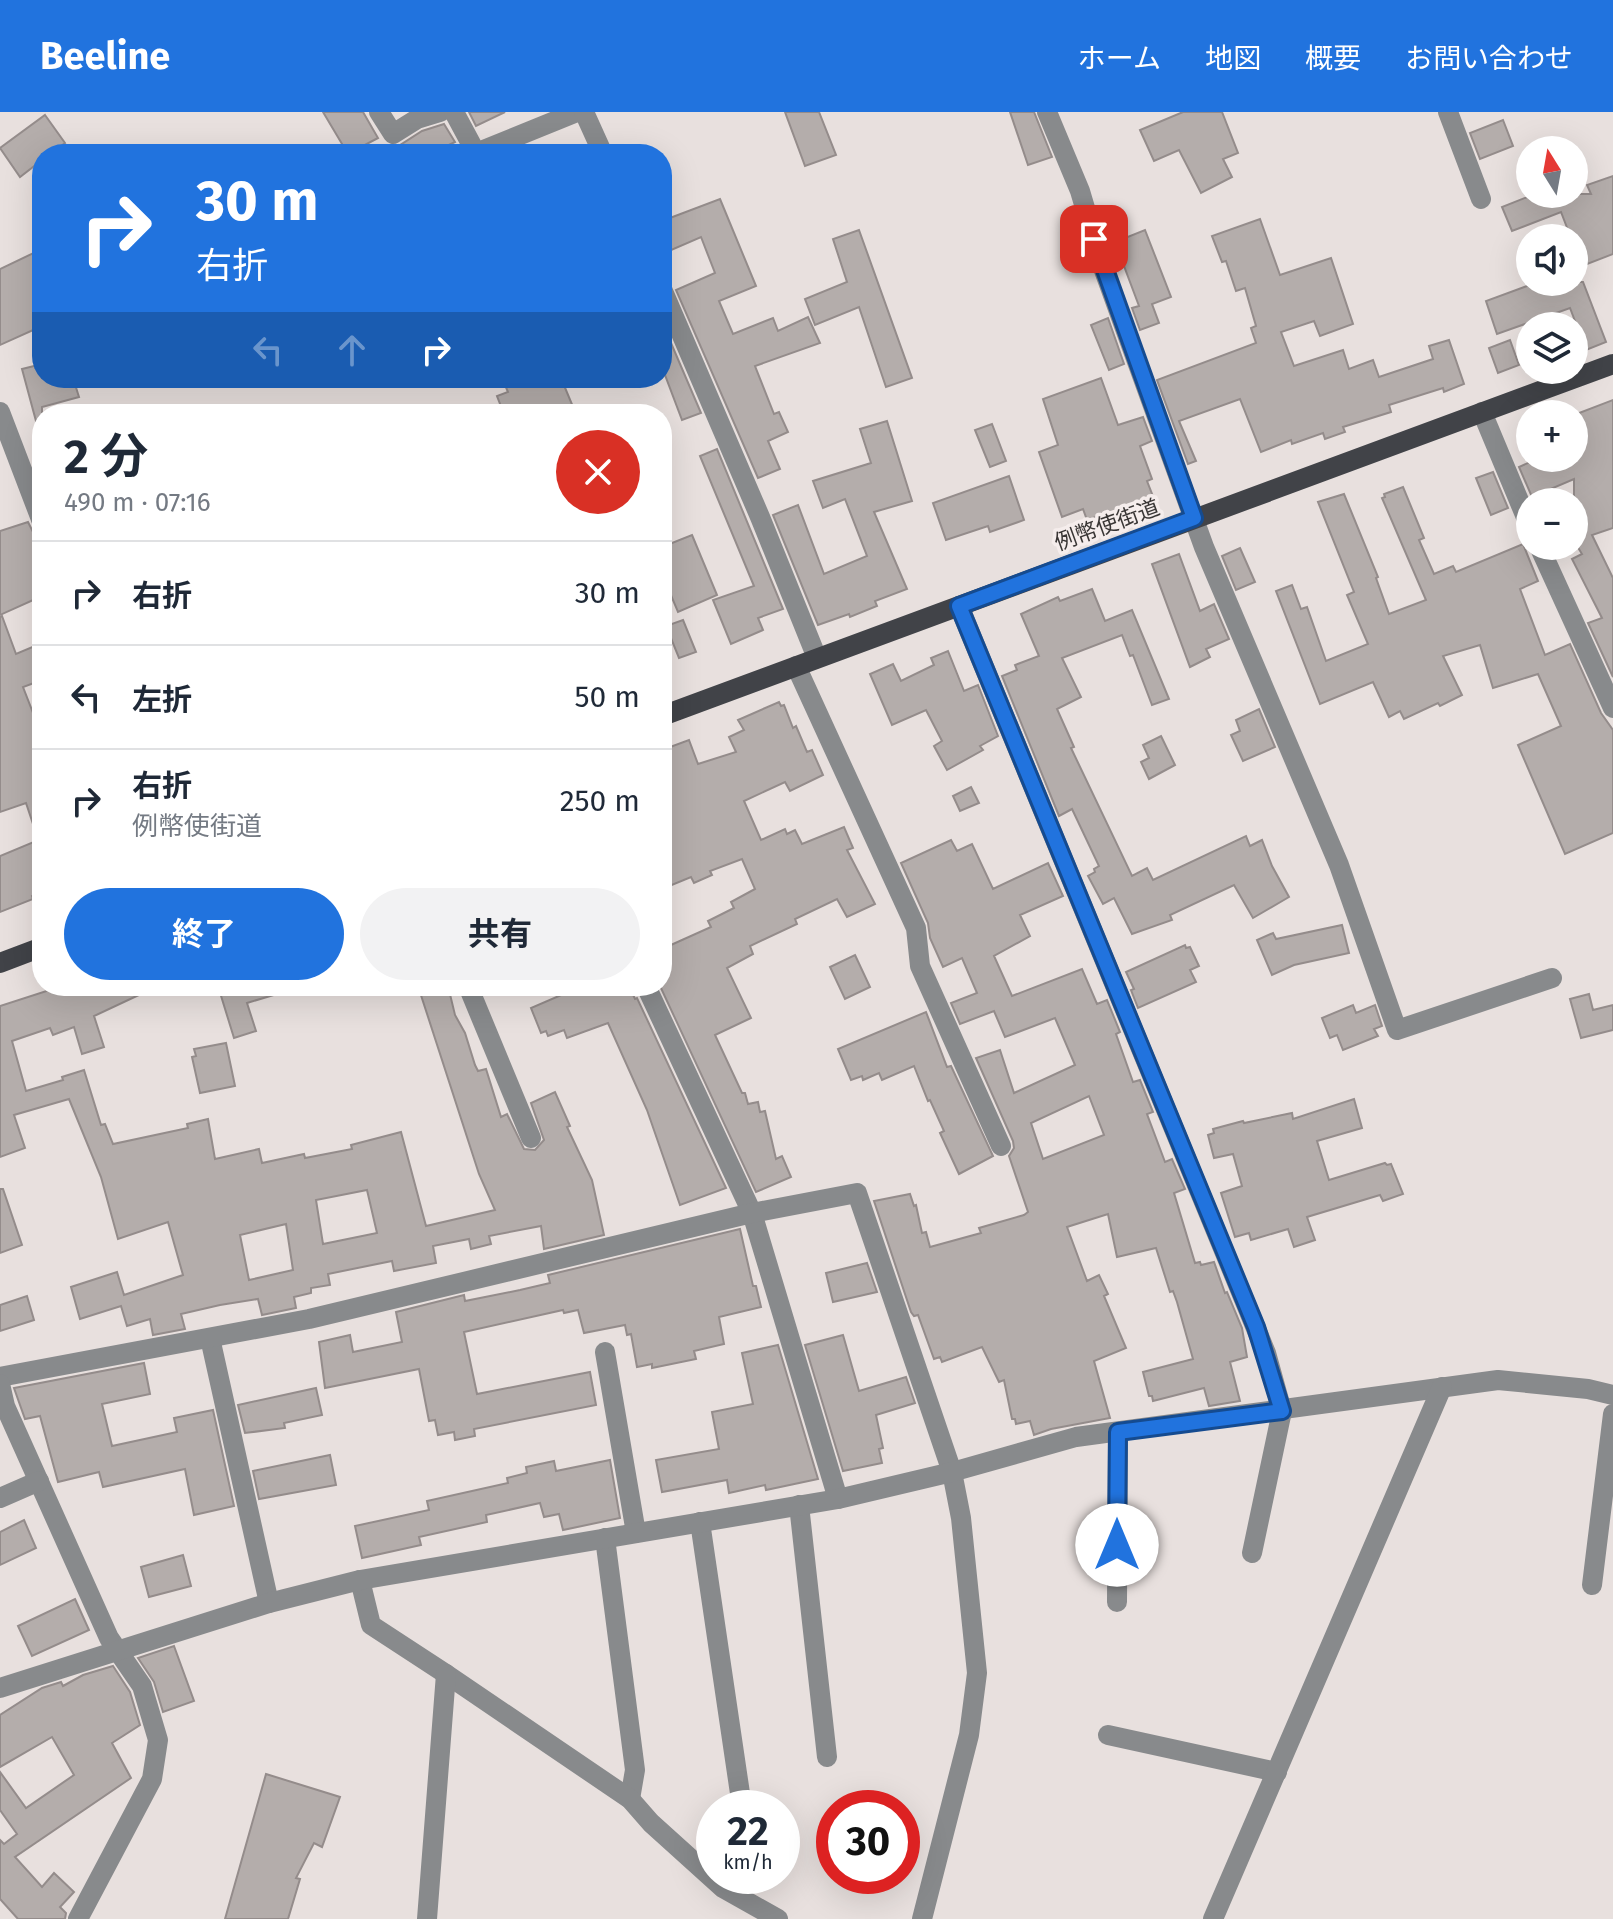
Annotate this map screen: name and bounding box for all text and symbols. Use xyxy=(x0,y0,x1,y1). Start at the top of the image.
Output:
text: Beeline xyxy=(40,33,170,79)
text: ホーム xyxy=(1078,42,1161,75)
text: 地図 xyxy=(1205,42,1261,75)
text: 概要 xyxy=(1305,42,1361,75)
text: お問い合わせ xyxy=(1405,42,1573,75)
north arrow xyxy=(1516,136,1588,208)
map controls xyxy=(1516,136,1588,560)
text: 30 m xyxy=(196,168,318,235)
icon: right xyxy=(64,176,168,280)
pin xyxy=(1060,205,1128,273)
icon: arrive xyxy=(1072,217,1116,261)
button: sound xyxy=(1516,224,1588,296)
text: 右折 xyxy=(196,244,268,288)
button: layers xyxy=(1516,312,1588,384)
icon: left xyxy=(246,328,290,372)
icon: ahead xyxy=(330,328,374,372)
icon: right xyxy=(414,328,458,372)
button: + xyxy=(1516,400,1588,472)
text: 2 分 xyxy=(64,428,148,486)
button: close xyxy=(556,430,640,514)
text: 490 m · 07:16 xyxy=(64,487,211,518)
button: − xyxy=(1516,488,1588,560)
street label: 例幣使街道 xyxy=(1051,494,1163,556)
icon: right xyxy=(64,571,108,615)
text: 30 m xyxy=(575,575,640,611)
text: 右折 xyxy=(132,578,192,614)
icon: left xyxy=(64,675,108,719)
text: 50 m xyxy=(575,679,640,715)
text: 左折 xyxy=(132,682,192,718)
text: 右折 xyxy=(132,768,192,804)
icon: right xyxy=(64,779,108,823)
text: 250 m xyxy=(560,783,640,819)
text: 例幣使街道 xyxy=(132,811,262,842)
button: 終了 xyxy=(64,888,344,980)
button: 共有 xyxy=(360,888,640,980)
position arrow xyxy=(1075,1503,1159,1587)
speed limit sign: 30 xyxy=(816,1790,920,1894)
text: 22 xyxy=(727,1808,769,1856)
text: km/h xyxy=(723,1850,773,1874)

